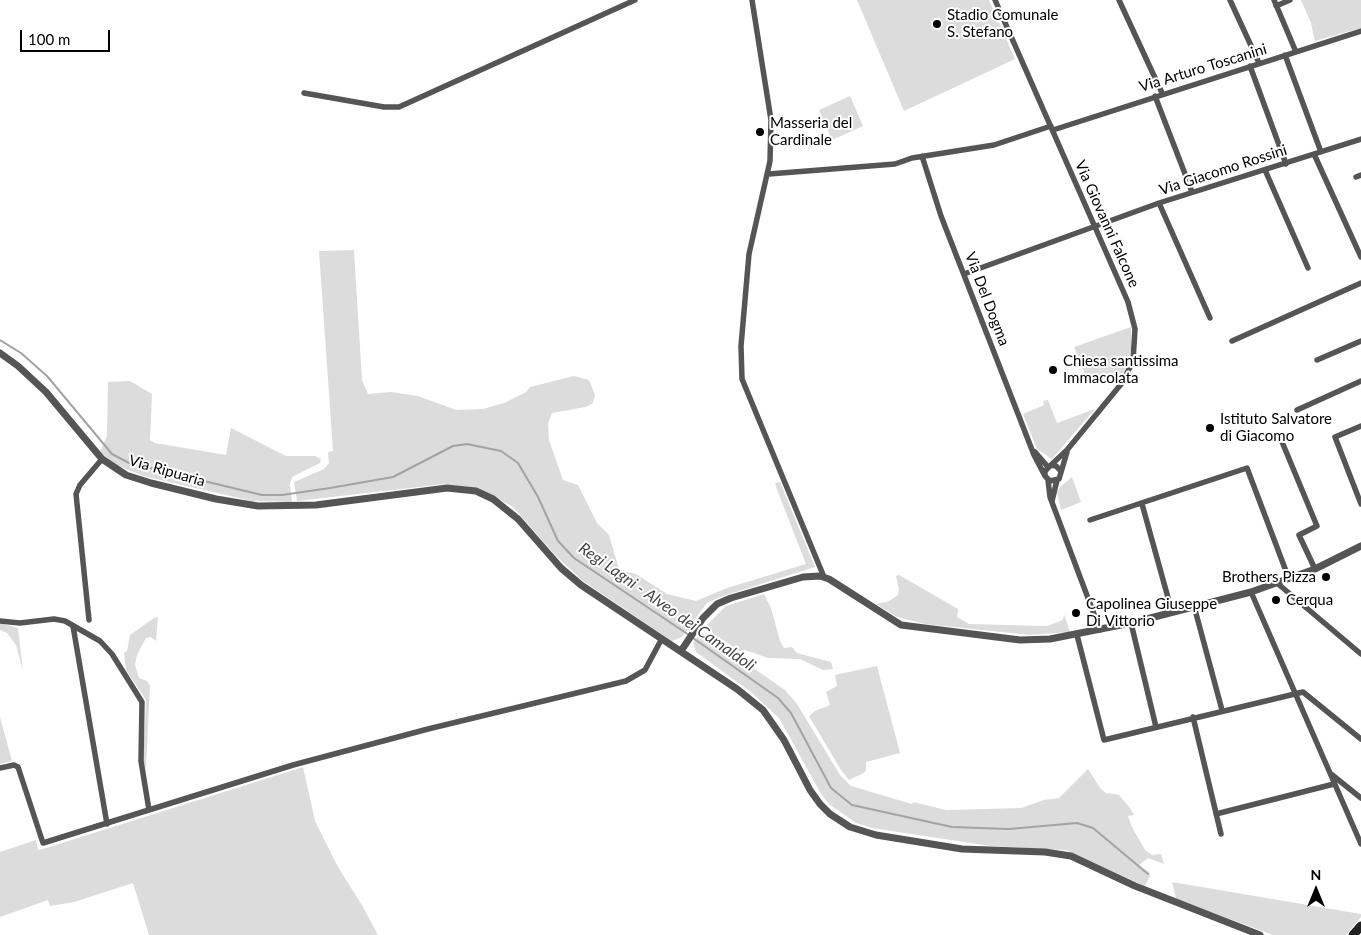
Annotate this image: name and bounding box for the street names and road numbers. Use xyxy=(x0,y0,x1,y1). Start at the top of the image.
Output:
street label: Via Arturo Toscanini xyxy=(1137,40,1269,96)
street label: Via Giacomo Rossini xyxy=(1157,141,1289,199)
street label: Via Giovanni Falcone xyxy=(1071,158,1143,290)
street label: Via Del Dogma xyxy=(961,250,1013,348)
street label: Via Ripuaria xyxy=(127,452,207,490)

